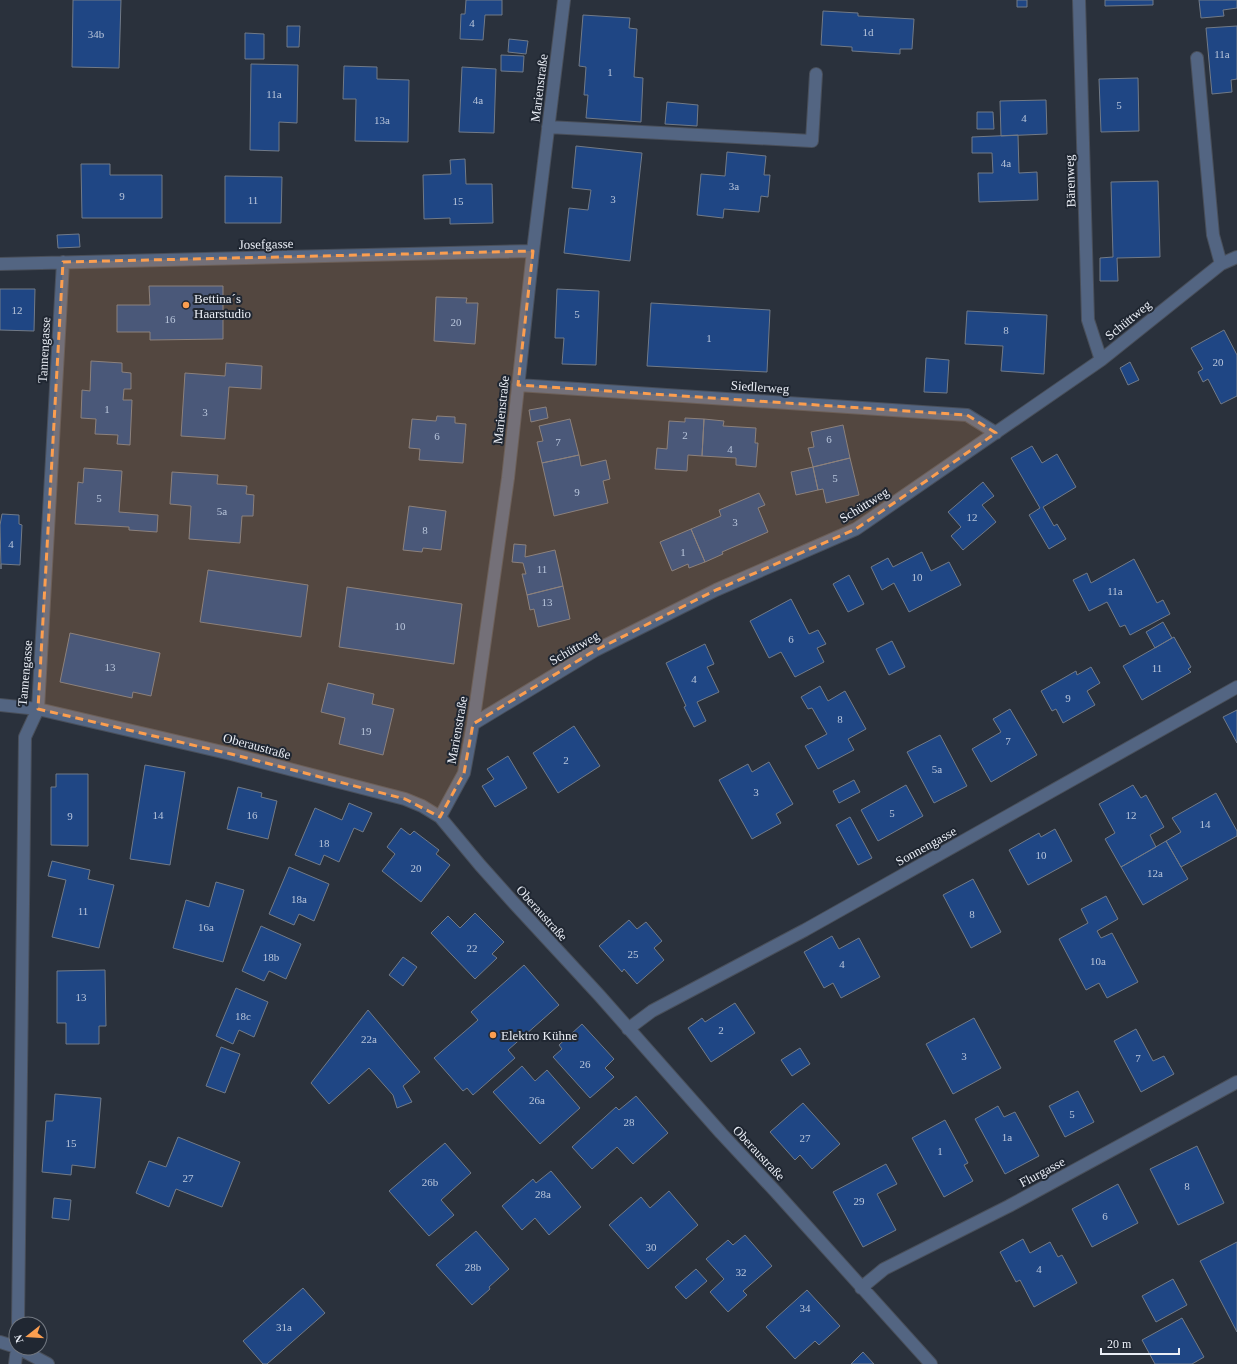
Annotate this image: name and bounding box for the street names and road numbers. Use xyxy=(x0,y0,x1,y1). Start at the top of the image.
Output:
street label: Marienstraße xyxy=(527,53,551,123)
street label: Bärenweg xyxy=(1062,154,1078,208)
street label: Josefgasse xyxy=(238,236,294,252)
street label: Schüttweg xyxy=(1102,297,1154,343)
street label: Tannengasse xyxy=(35,316,53,383)
street label: Marienstraße xyxy=(490,375,512,445)
street label: Siedlerweg xyxy=(730,377,790,397)
street label: Schüttweg xyxy=(837,484,892,526)
street label: Schüttweg xyxy=(546,628,602,668)
street label: Tannengasse xyxy=(15,639,35,707)
street label: Marienstraße xyxy=(444,695,470,765)
street label: Oberaustraße xyxy=(222,730,293,762)
street label: Sonnengasse xyxy=(893,823,959,869)
street label: Oberaustraße xyxy=(513,882,571,944)
street label: Oberaustraße xyxy=(730,1123,788,1184)
street label: Flurgasse xyxy=(1017,1154,1068,1190)

